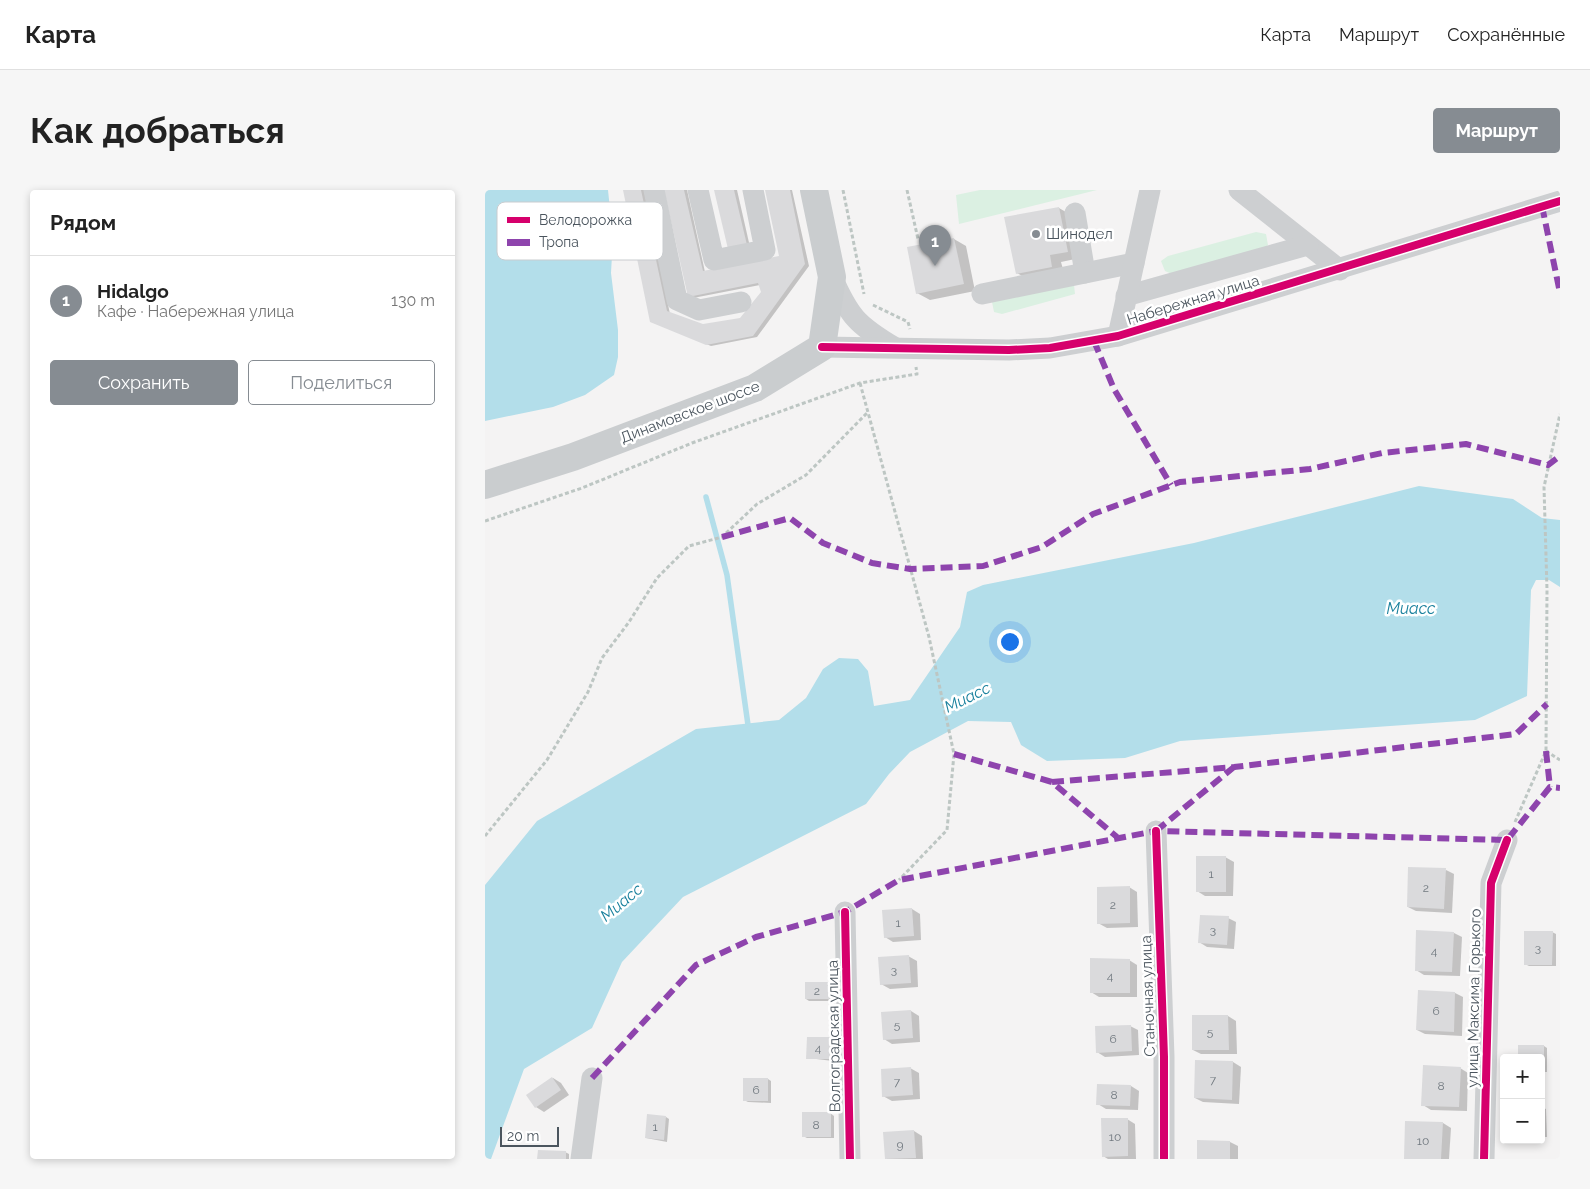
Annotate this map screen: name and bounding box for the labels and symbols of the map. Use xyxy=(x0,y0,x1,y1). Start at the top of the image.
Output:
legend xyxy=(497,202,663,260)
text: Велодорожка xyxy=(539,212,632,228)
pin: 1 xyxy=(919,225,951,266)
place label: Шинодел xyxy=(1046,225,1113,243)
marker: Шинодел xyxy=(1030,228,1042,240)
text: Тропа xyxy=(539,234,579,250)
street label: Набережная улица xyxy=(1125,271,1261,329)
street label: Динамовское шоссе xyxy=(618,377,762,447)
water label: Миасс xyxy=(1387,599,1436,618)
your location xyxy=(997,629,1023,655)
water label: Миасс xyxy=(941,678,994,717)
house number: 1 xyxy=(1208,867,1214,881)
water label: Миасс xyxy=(596,879,647,925)
house number: 2 xyxy=(1423,881,1429,895)
house number: 2 xyxy=(1110,898,1116,912)
street label: улица Максима Горького xyxy=(1463,908,1485,1088)
house number: 1 xyxy=(895,916,901,930)
house number: 3 xyxy=(1210,923,1216,937)
street label: Станочная улица xyxy=(1137,935,1159,1057)
house number: 3 xyxy=(1535,941,1541,955)
house number: 4 xyxy=(1431,944,1438,958)
street label: Волгоградская улица xyxy=(824,960,844,1112)
house number: 3 xyxy=(891,963,897,977)
house number: 4 xyxy=(1107,969,1114,983)
house number: 2 xyxy=(814,984,820,998)
house number: 6 xyxy=(1432,1004,1440,1018)
house number: 5 xyxy=(894,1018,901,1032)
house number: 5 xyxy=(1207,1025,1214,1039)
house number: 6 xyxy=(1109,1032,1117,1046)
house number: 4 xyxy=(815,1041,822,1055)
house number: 7 xyxy=(1210,1073,1217,1087)
house number: 7 xyxy=(894,1075,901,1089)
house number: 8 xyxy=(1437,1079,1445,1093)
house number: 6 xyxy=(752,1083,760,1097)
house number: 8 xyxy=(1110,1088,1118,1102)
house number: 8 xyxy=(812,1118,820,1132)
house number: 1 xyxy=(652,1120,658,1134)
scale bar xyxy=(500,1124,559,1147)
house number: 10 xyxy=(1109,1130,1121,1144)
house number: 10 xyxy=(1417,1134,1429,1148)
house number: 9 xyxy=(896,1138,904,1152)

